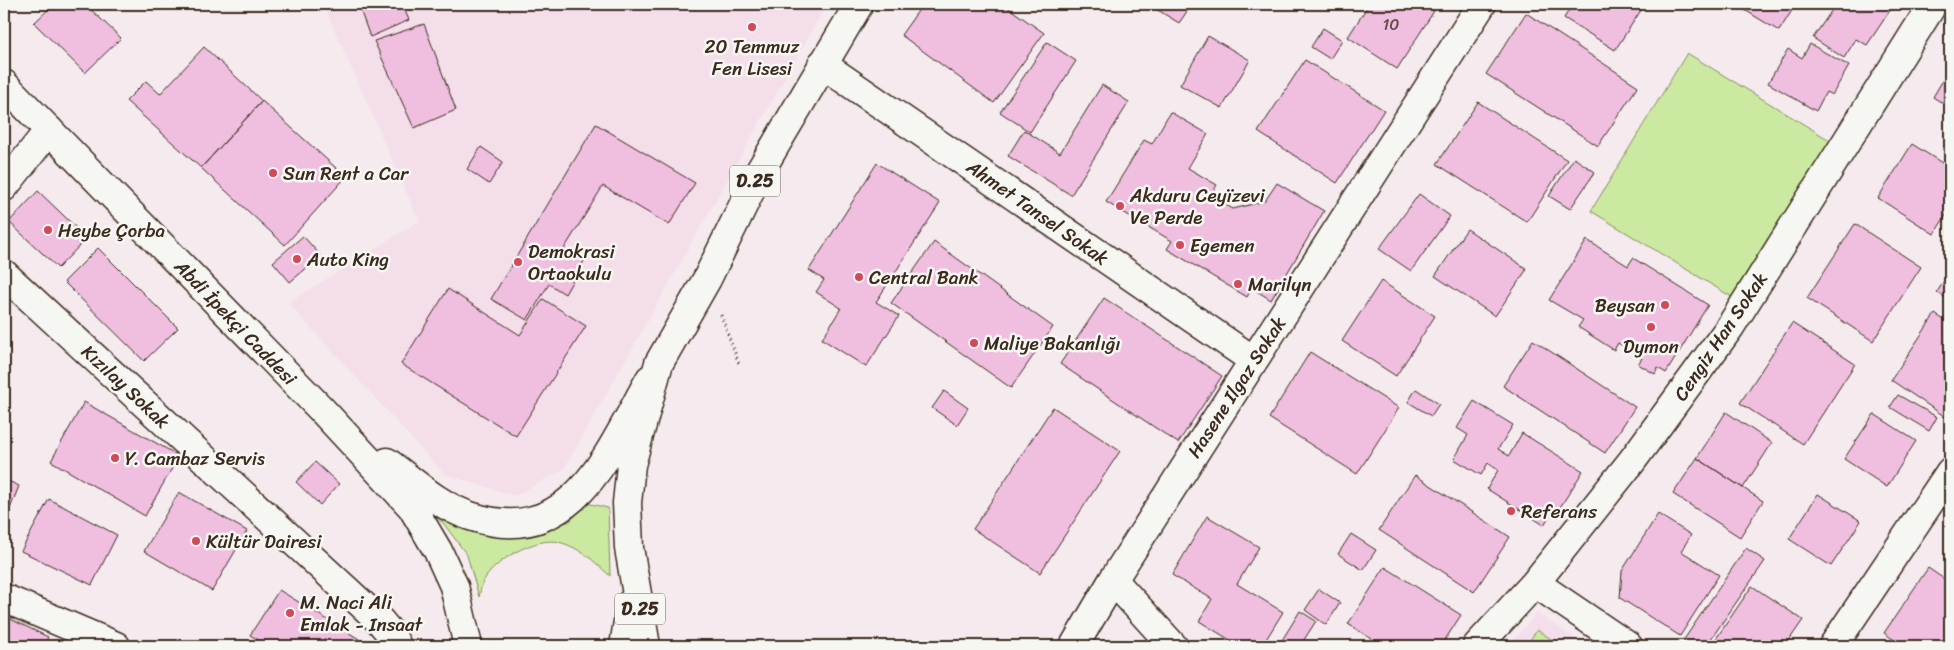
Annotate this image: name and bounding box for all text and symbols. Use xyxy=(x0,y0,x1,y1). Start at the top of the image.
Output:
house number: 10 xyxy=(1383,10,1399,39)
marker: 20 Temmuz Fen Lisesi xyxy=(746,21,758,33)
place label: 20 Temmuz Fen Lisesi xyxy=(705,30,800,85)
street label: Ahmet Tansel Sokak xyxy=(959,150,1116,274)
place label: Sun Rent a Car xyxy=(283,157,409,190)
road number: D.25 xyxy=(730,166,780,197)
marker: Sun Rent a Car xyxy=(267,167,279,179)
place label: Akduru Ceyïzevi Ve Perde xyxy=(1129,179,1266,234)
marker: Akduru Ceyïzevi Ve Perde xyxy=(1114,200,1126,212)
place label: Heybe Çorba xyxy=(58,214,165,247)
marker: Heybe Çorba xyxy=(42,224,54,236)
place label: Egemen xyxy=(1190,229,1255,262)
place label: Demokrasi Ortaokulu xyxy=(528,235,616,290)
marker: Egemen xyxy=(1174,239,1186,251)
place label: Auto King xyxy=(306,243,389,276)
street label: Abdi İpekçi Caddesi xyxy=(166,251,305,394)
marker: Auto King xyxy=(291,253,303,265)
marker: Demokrasi Ortaokulu xyxy=(512,256,524,268)
place label: Central Bank xyxy=(869,261,979,294)
street label: Cengiz Han Sokak xyxy=(1665,265,1776,408)
place label: Marilyn xyxy=(1248,268,1311,301)
marker: Central Bank xyxy=(853,271,865,283)
marker: Marilyn xyxy=(1232,278,1244,290)
place label: Beysan xyxy=(1595,289,1655,322)
marker: Beysan xyxy=(1659,299,1671,311)
street label: Hasene Ilgaz Sokak xyxy=(1178,309,1295,465)
marker: Dymon xyxy=(1645,321,1657,333)
place label: Maliye Bakanlığı xyxy=(984,327,1121,360)
place label: Dymon xyxy=(1623,330,1679,363)
street label: Kızılay Sokak xyxy=(73,336,179,437)
marker: Maliye Bakanlığı xyxy=(968,337,980,349)
place label: Y. Cambaz Servis xyxy=(125,442,265,475)
marker: Y. Cambaz Servis xyxy=(109,452,121,464)
place label: Referans xyxy=(1521,495,1597,528)
marker: Referans xyxy=(1505,505,1517,517)
place label: Kültür Dairesi xyxy=(206,525,322,558)
marker: Kültür Dairesi xyxy=(190,535,202,547)
place label: M. Naci Ali Emlak - Insaat xyxy=(300,586,423,641)
road number: D.25 xyxy=(615,594,665,624)
marker: M. Naci Ali Emlak - Insaat xyxy=(284,607,296,619)

